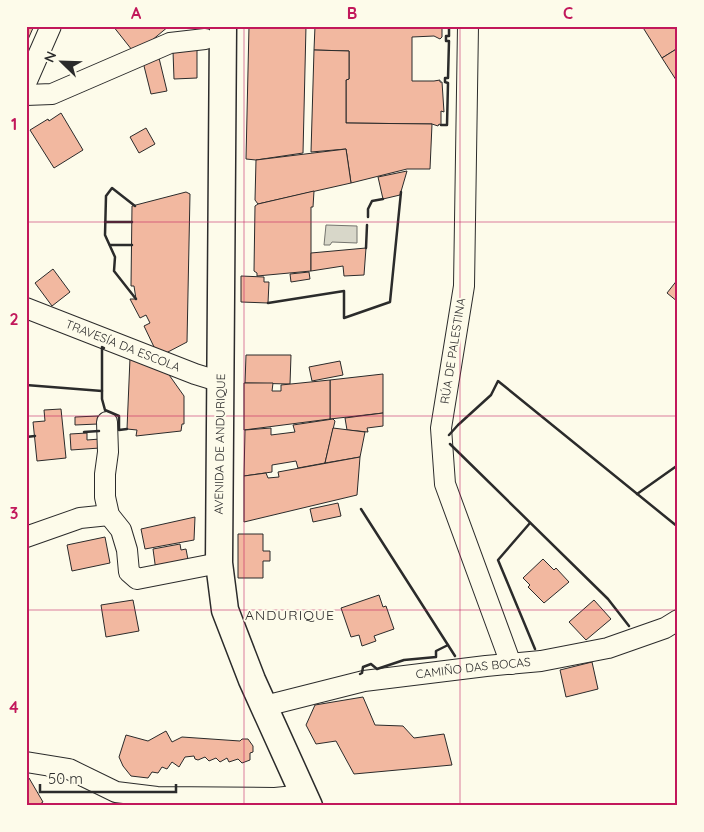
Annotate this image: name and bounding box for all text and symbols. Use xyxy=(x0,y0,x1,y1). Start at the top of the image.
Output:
text: A xyxy=(131,3,142,23)
text: B xyxy=(347,3,357,23)
text: C xyxy=(563,3,573,23)
north arrow xyxy=(38,38,88,88)
text: N xyxy=(40,49,60,65)
text: 1 xyxy=(11,114,17,134)
street label: RÚA DE PALESTINA xyxy=(437,297,468,405)
text: 2 xyxy=(9,309,19,329)
street label: TRAVESÍA DA ESCOLA xyxy=(64,316,183,375)
street label: AVENIDA DE ANDURIQUE xyxy=(211,373,228,515)
text: 3 xyxy=(10,503,18,523)
district label: ANDURIQUE xyxy=(245,606,335,624)
street label: CAMIÑO DAS BOCAS xyxy=(415,654,531,682)
text: 4 xyxy=(9,697,19,717)
scale bar xyxy=(40,762,176,794)
text: 50 m xyxy=(48,769,83,788)

